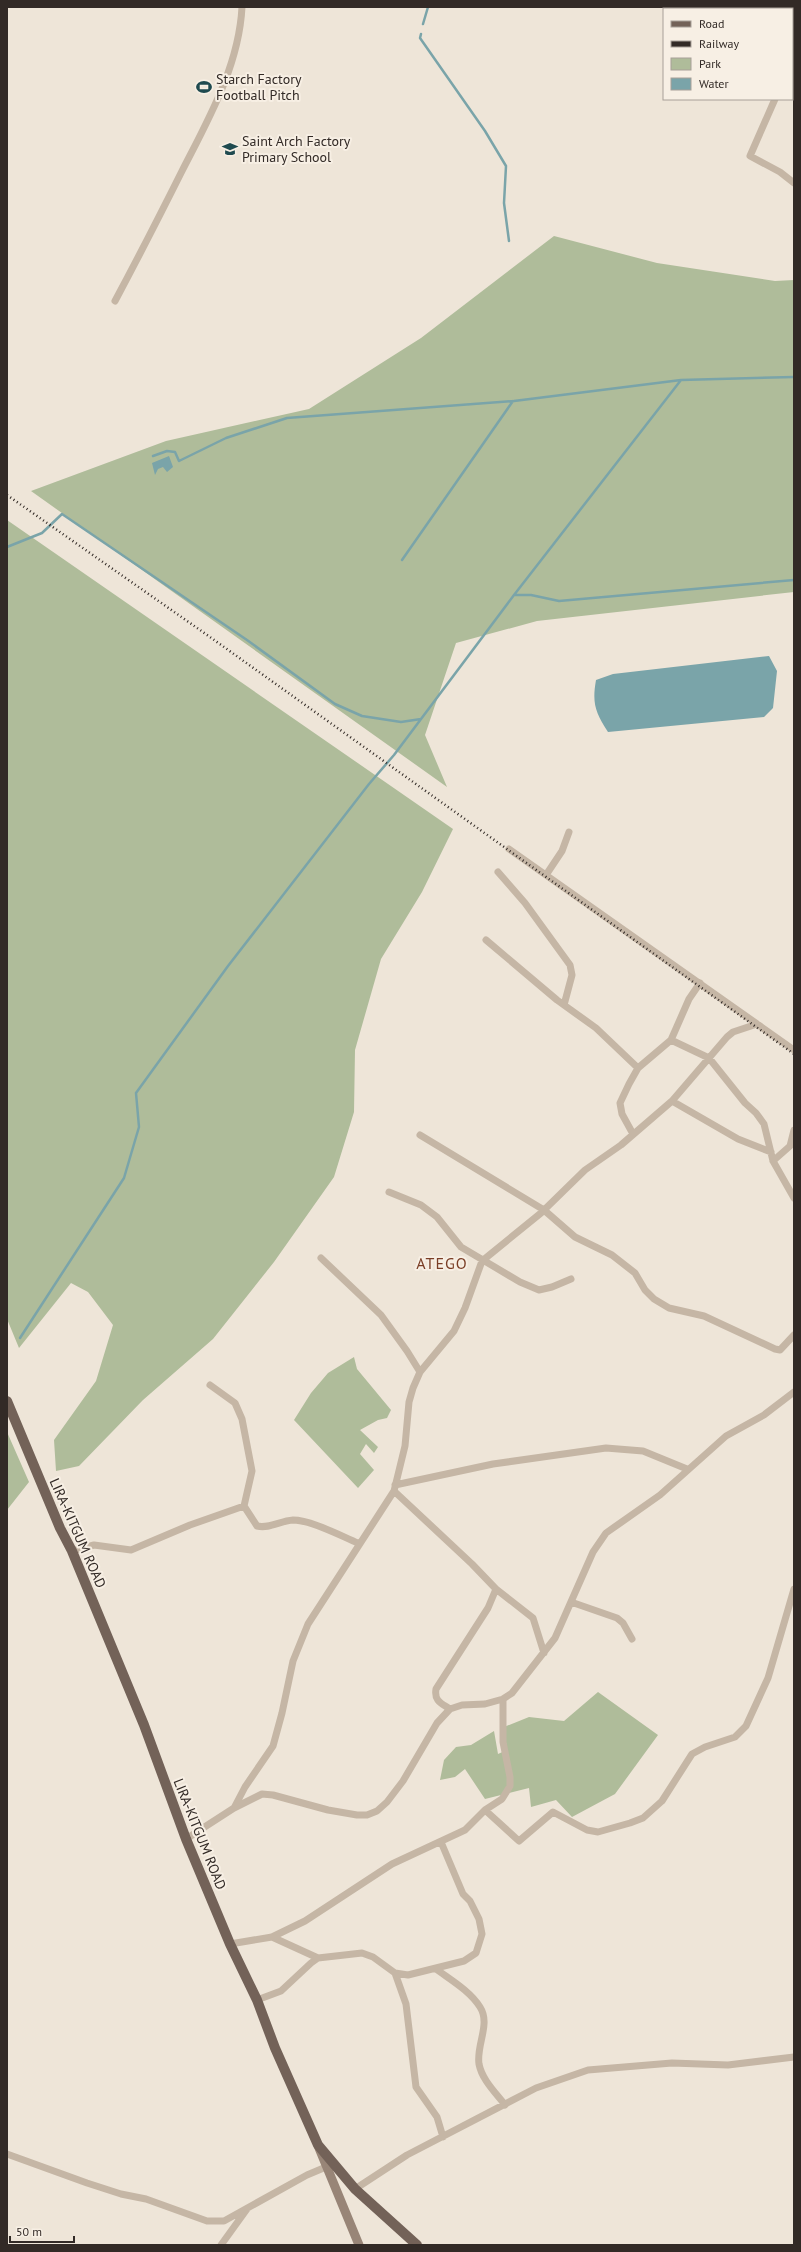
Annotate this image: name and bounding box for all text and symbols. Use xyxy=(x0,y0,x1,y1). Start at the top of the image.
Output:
legend xyxy=(663,8,793,100)
text: Road xyxy=(699,16,724,31)
text: Railway xyxy=(699,36,739,51)
text: Park xyxy=(699,56,721,71)
place label: Starch Factory Football Pitch xyxy=(216,70,302,104)
text: Water xyxy=(699,76,729,91)
sports icon: Starch Factory Football Pitch xyxy=(195,78,213,96)
place label: Saint Arch Factory Primary School xyxy=(242,132,351,166)
school or university icon: Saint Arch Factory Primary School xyxy=(221,140,239,158)
district label: ATEGO xyxy=(416,1253,468,1273)
street label: LIRA-KITGUM ROAD xyxy=(46,1475,110,1591)
street label: LIRA-KITGUM ROAD xyxy=(169,1776,231,1892)
scale bar xyxy=(10,2218,74,2244)
text: 50 m xyxy=(16,2224,42,2239)

